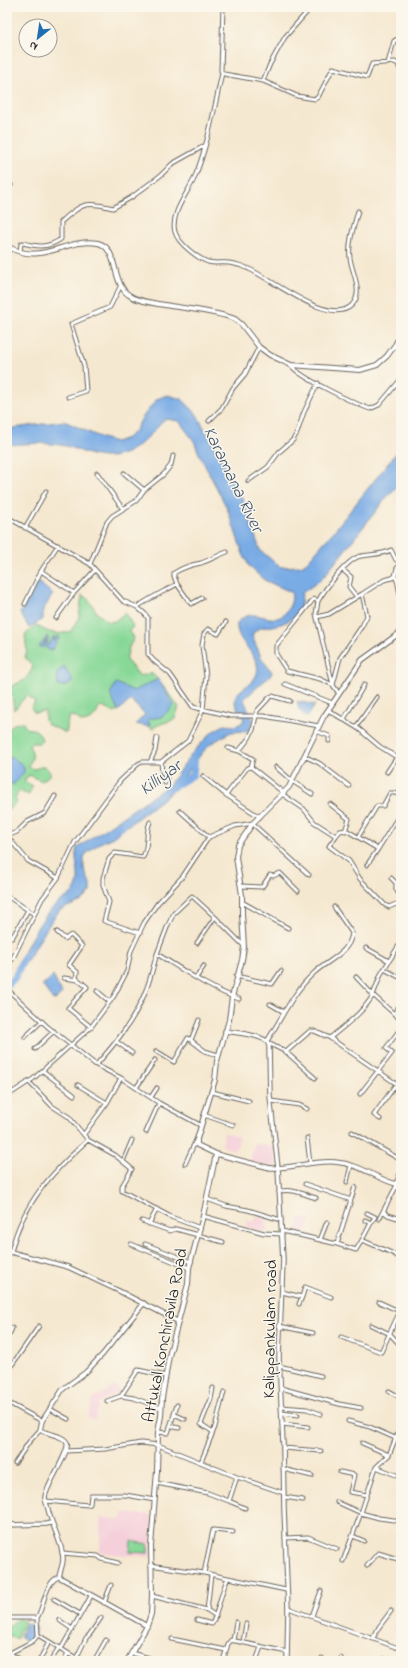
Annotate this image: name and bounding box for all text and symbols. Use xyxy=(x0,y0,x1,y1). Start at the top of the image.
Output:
north arrow xyxy=(18,18,58,58)
text: N xyxy=(26,37,41,55)
water label: Karamana River xyxy=(195,423,270,539)
water label: Killiyar xyxy=(135,753,190,803)
street label: Attukal Konchiravila Road xyxy=(136,1246,195,1424)
street label: Kalippankulam road xyxy=(257,1259,284,1399)

